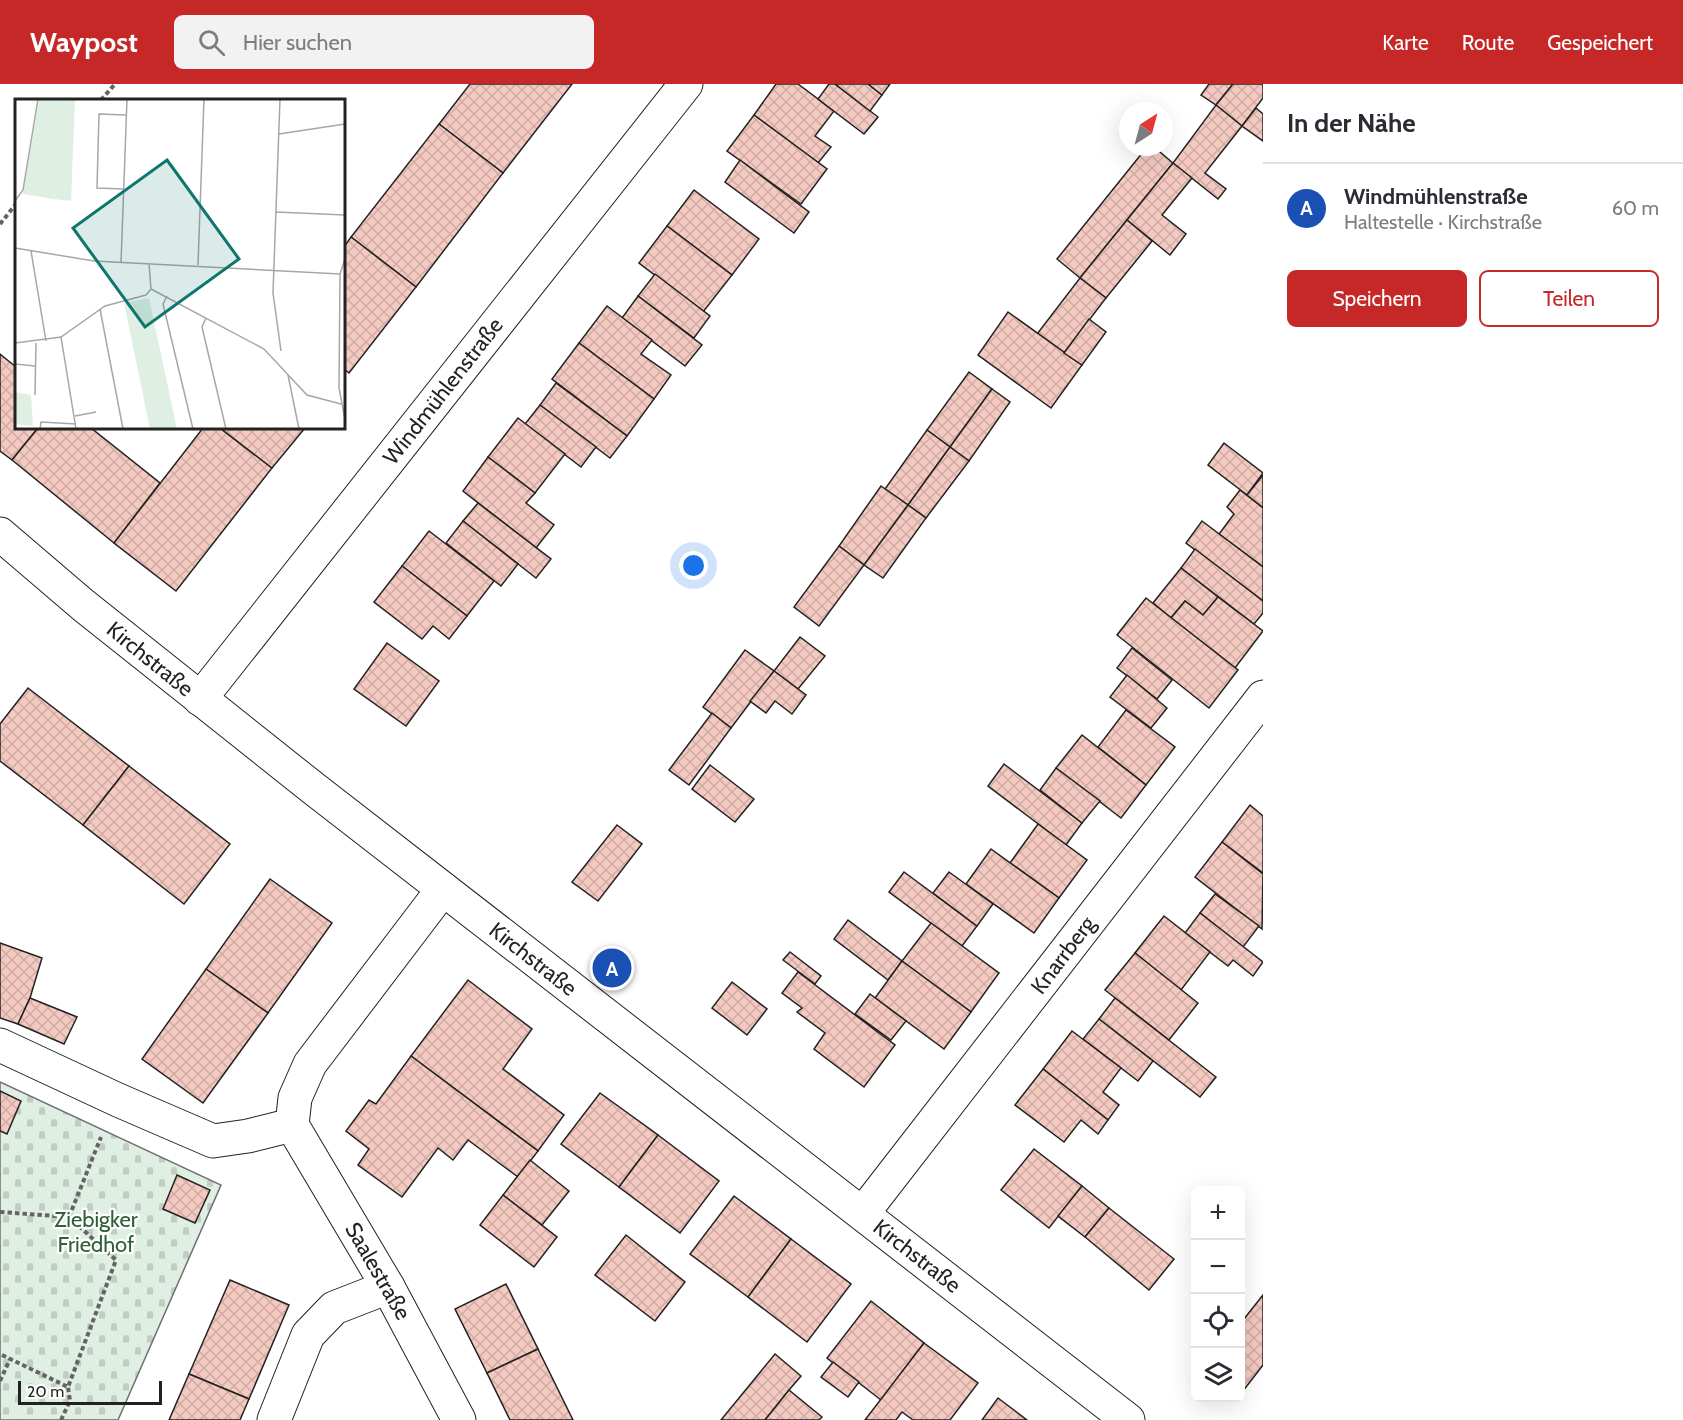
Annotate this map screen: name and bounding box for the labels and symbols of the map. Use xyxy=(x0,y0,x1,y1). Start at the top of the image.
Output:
inset map xyxy=(15,99,345,429)
north arrow xyxy=(1119,102,1173,156)
street label: Windmühlenstraße xyxy=(377,312,509,470)
your location xyxy=(679,551,708,580)
street label: Kirchstraße xyxy=(101,616,199,702)
street label: Knarrberg xyxy=(1025,910,1102,999)
street label: Kirchstraße xyxy=(484,916,582,1002)
pin: A xyxy=(592,946,632,990)
park label: Ziebigker Friedhof xyxy=(54,1206,138,1258)
street label: Kirchstraße xyxy=(868,1213,966,1299)
street label: Saalestraße xyxy=(339,1217,417,1325)
scale bar xyxy=(18,1378,162,1406)

